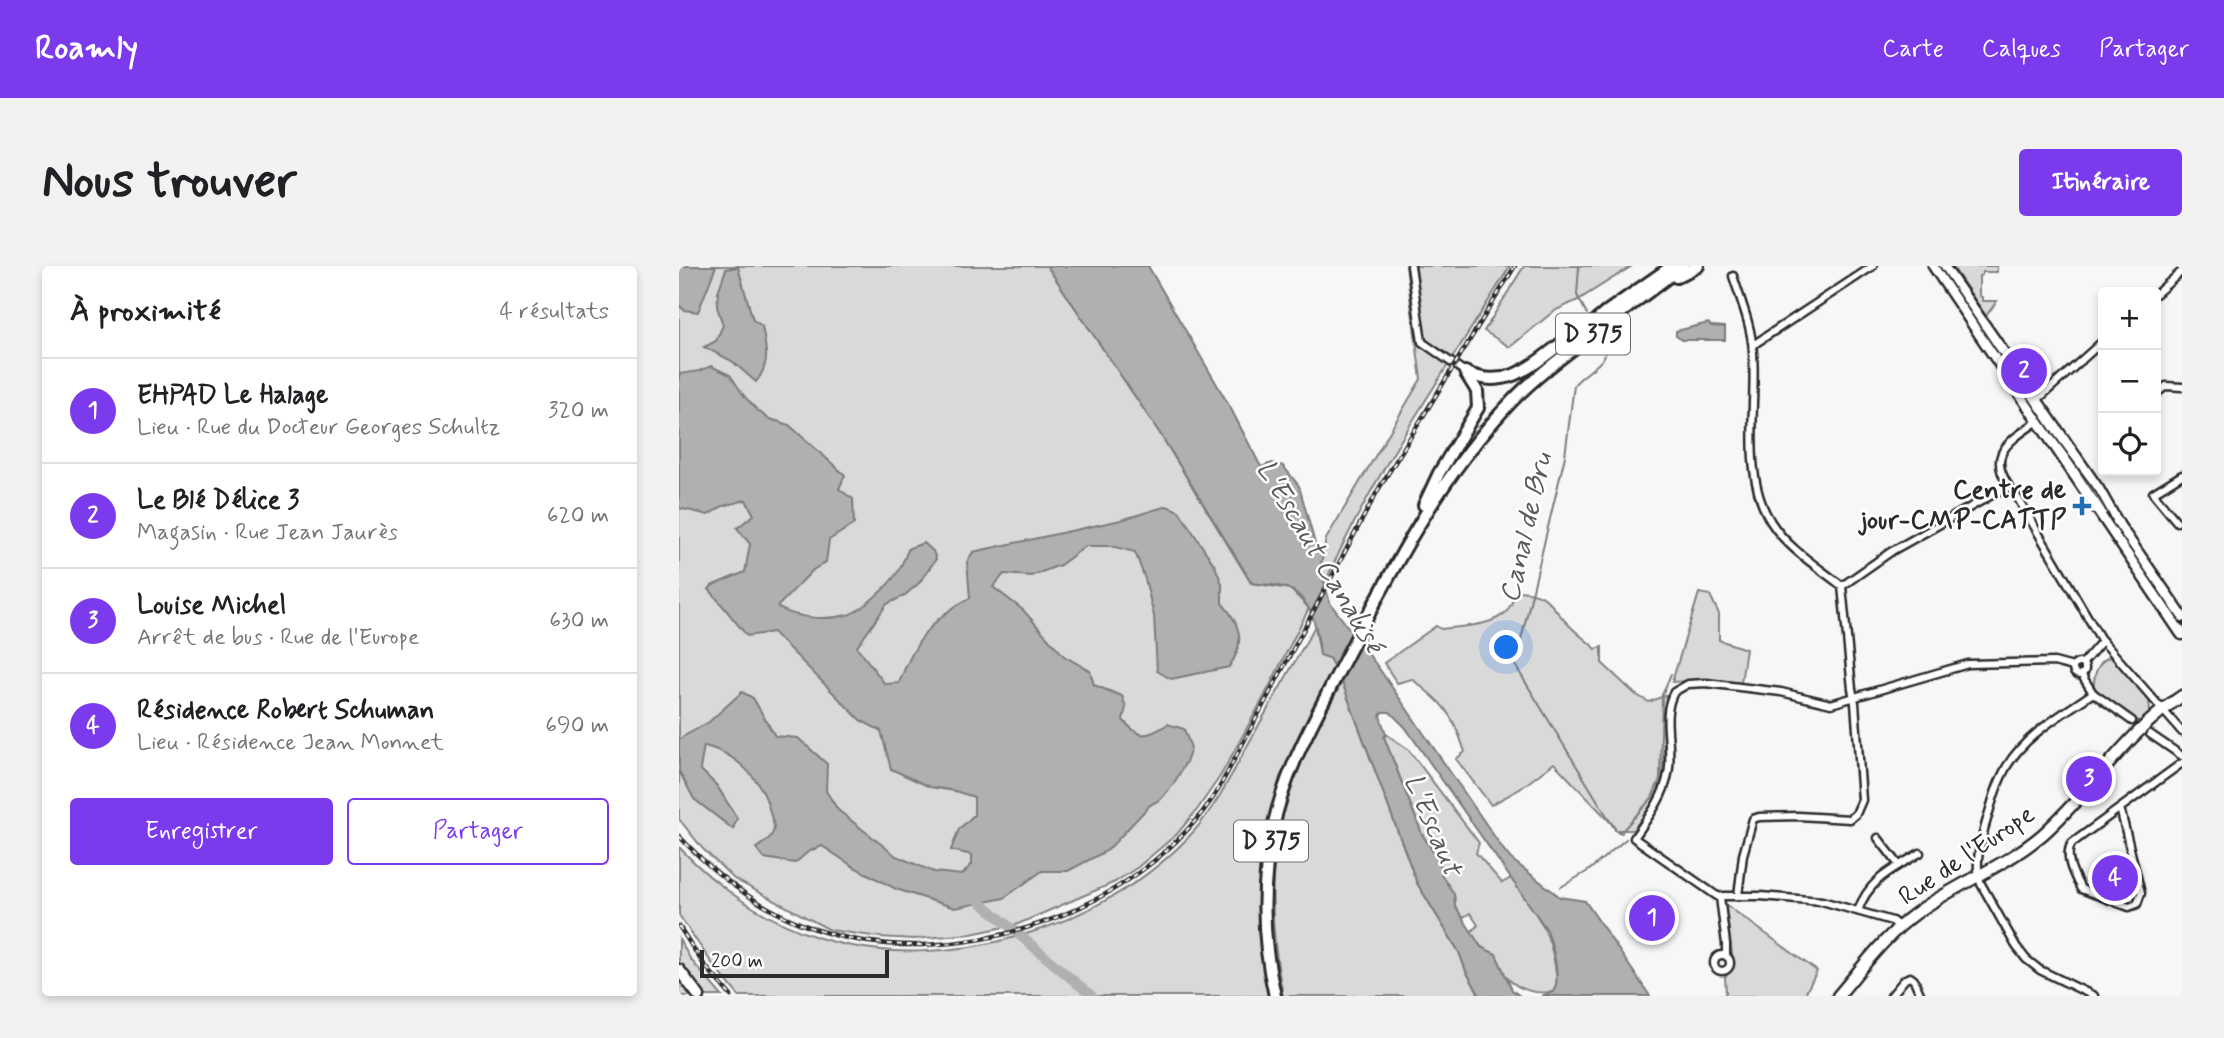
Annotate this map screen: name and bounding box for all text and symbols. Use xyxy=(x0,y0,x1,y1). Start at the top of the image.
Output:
text: Roamly xyxy=(35,27,138,71)
text: Carte xyxy=(1882,34,1944,65)
text: Calques xyxy=(1982,34,2061,65)
text: Partager xyxy=(2099,34,2189,65)
button: Itinéraire xyxy=(2019,149,2182,216)
text: Nous trouver xyxy=(42,150,297,215)
map controls xyxy=(2098,287,2161,476)
button: + xyxy=(2098,287,2161,350)
text: À proximité xyxy=(70,292,221,331)
text: 4 résultats xyxy=(499,297,609,327)
road number: D 375 xyxy=(1556,313,1630,354)
pin: 2 xyxy=(2001,345,2047,397)
button: − xyxy=(2098,350,2161,413)
text: EHPAD Le Halage xyxy=(137,379,328,413)
text: 1 xyxy=(88,396,98,426)
text: 320 m xyxy=(548,396,609,426)
text: Lieu · Rue du Docteur Georges Schultz xyxy=(137,413,501,443)
button: locate xyxy=(2098,413,2161,476)
water label: Canal de Bru xyxy=(1492,448,1562,606)
water label: L'Escaut Canalisé xyxy=(1247,454,1393,663)
place label: Centre de jour-CMP-CATTP xyxy=(1858,474,2066,538)
text: Le Blé Délice 3 xyxy=(137,484,299,518)
marker: Centre de jour-CMP-CATTP xyxy=(2072,496,2092,516)
text: 2 xyxy=(87,501,99,531)
text: 620 m xyxy=(547,501,609,531)
text: Magasin · Rue Jean Jaurès xyxy=(137,518,398,548)
text: Louise Michel xyxy=(137,589,286,623)
text: 3 xyxy=(88,606,98,636)
text: 630 m xyxy=(549,606,609,636)
text: Arrêt de bus · Rue de l'Europe xyxy=(137,623,419,653)
your location xyxy=(1489,630,1523,664)
text: Résidence Robert Schuman xyxy=(137,694,434,728)
text: 4 xyxy=(86,711,100,741)
text: 690 m xyxy=(545,711,609,741)
text: Lieu · Résidence Jean Monnet xyxy=(137,728,444,758)
pin: 3 xyxy=(2066,753,2112,805)
water label: L'Escaut xyxy=(1394,768,1471,884)
button: Enregistrer xyxy=(70,798,333,865)
button: Partager xyxy=(347,798,609,865)
street label: Rue de l'Europe xyxy=(1892,798,2042,914)
road number: D 375 xyxy=(1234,820,1308,862)
pin: 4 xyxy=(2092,852,2138,904)
pin: 1 xyxy=(1629,892,1675,944)
scale bar xyxy=(700,947,889,979)
text: 200 m xyxy=(711,949,763,974)

